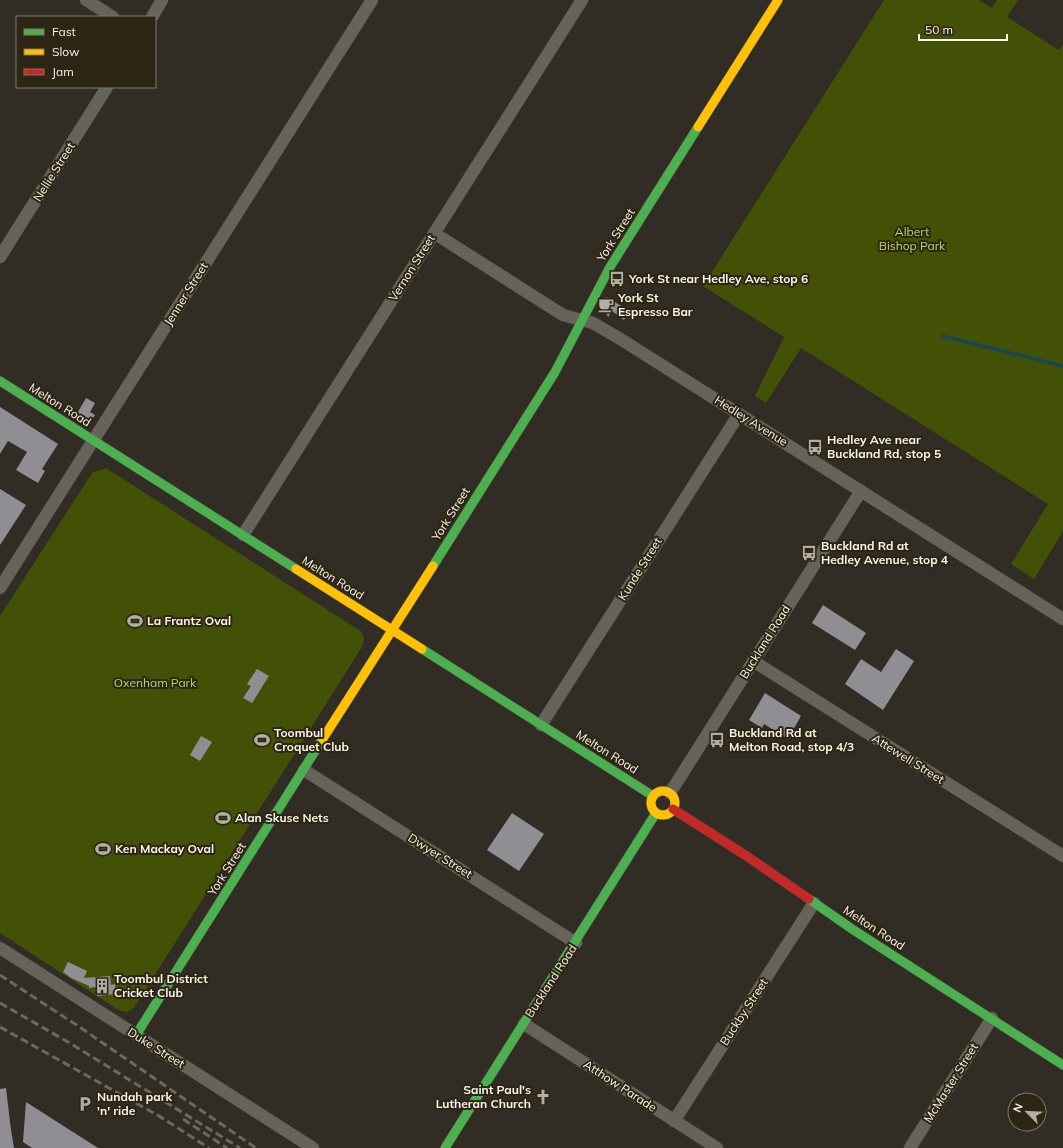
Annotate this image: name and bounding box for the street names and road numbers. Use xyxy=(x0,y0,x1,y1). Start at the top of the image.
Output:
street label: Nellie Street xyxy=(29,139,78,204)
street label: York Street xyxy=(593,205,638,265)
street label: Vernon Street xyxy=(385,232,438,304)
street label: Jenner Street xyxy=(160,259,211,328)
street label: Melton Road xyxy=(26,380,94,430)
street label: Hedley Avenue xyxy=(712,392,791,449)
street label: York Street xyxy=(428,484,473,544)
street label: Kunde Street xyxy=(614,534,665,603)
street label: Melton Road xyxy=(299,553,367,603)
street label: Buckland Road xyxy=(736,602,793,681)
street label: Melton Road xyxy=(573,727,641,777)
street label: Attewell Street xyxy=(869,730,947,787)
street label: Dwyer Street xyxy=(405,830,475,881)
street label: York Street xyxy=(204,839,249,899)
street label: Melton Road xyxy=(841,902,908,953)
street label: Buckland Road xyxy=(521,941,580,1020)
street label: Buckby Street xyxy=(716,975,771,1048)
street label: Duke Street xyxy=(125,1024,188,1071)
street label: McMaster Street xyxy=(920,1040,981,1125)
street label: Atthow Parade xyxy=(581,1056,660,1115)

